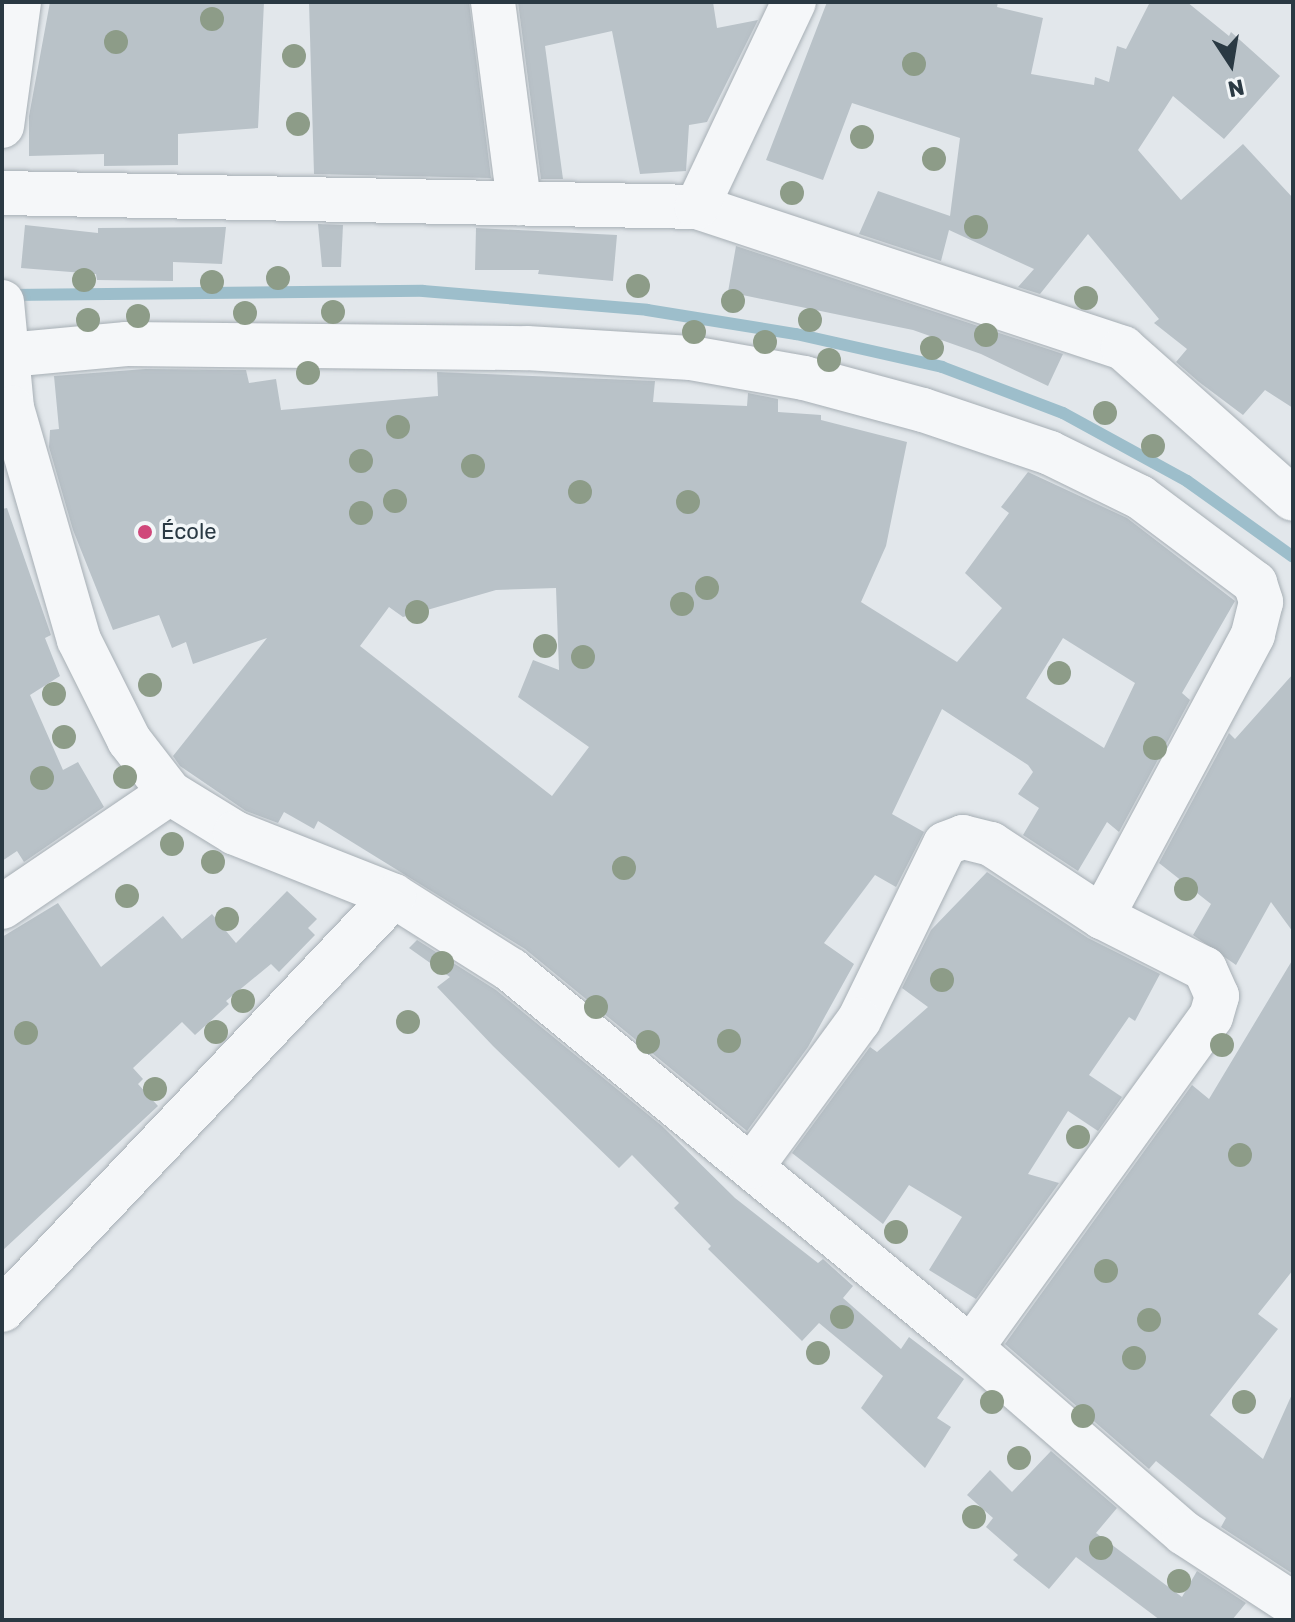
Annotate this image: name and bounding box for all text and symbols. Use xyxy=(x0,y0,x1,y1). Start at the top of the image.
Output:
north arrow xyxy=(1191,24,1271,104)
text: N xyxy=(1226,73,1247,103)
place label: École xyxy=(161,519,217,545)
marker: École xyxy=(136,523,154,541)

